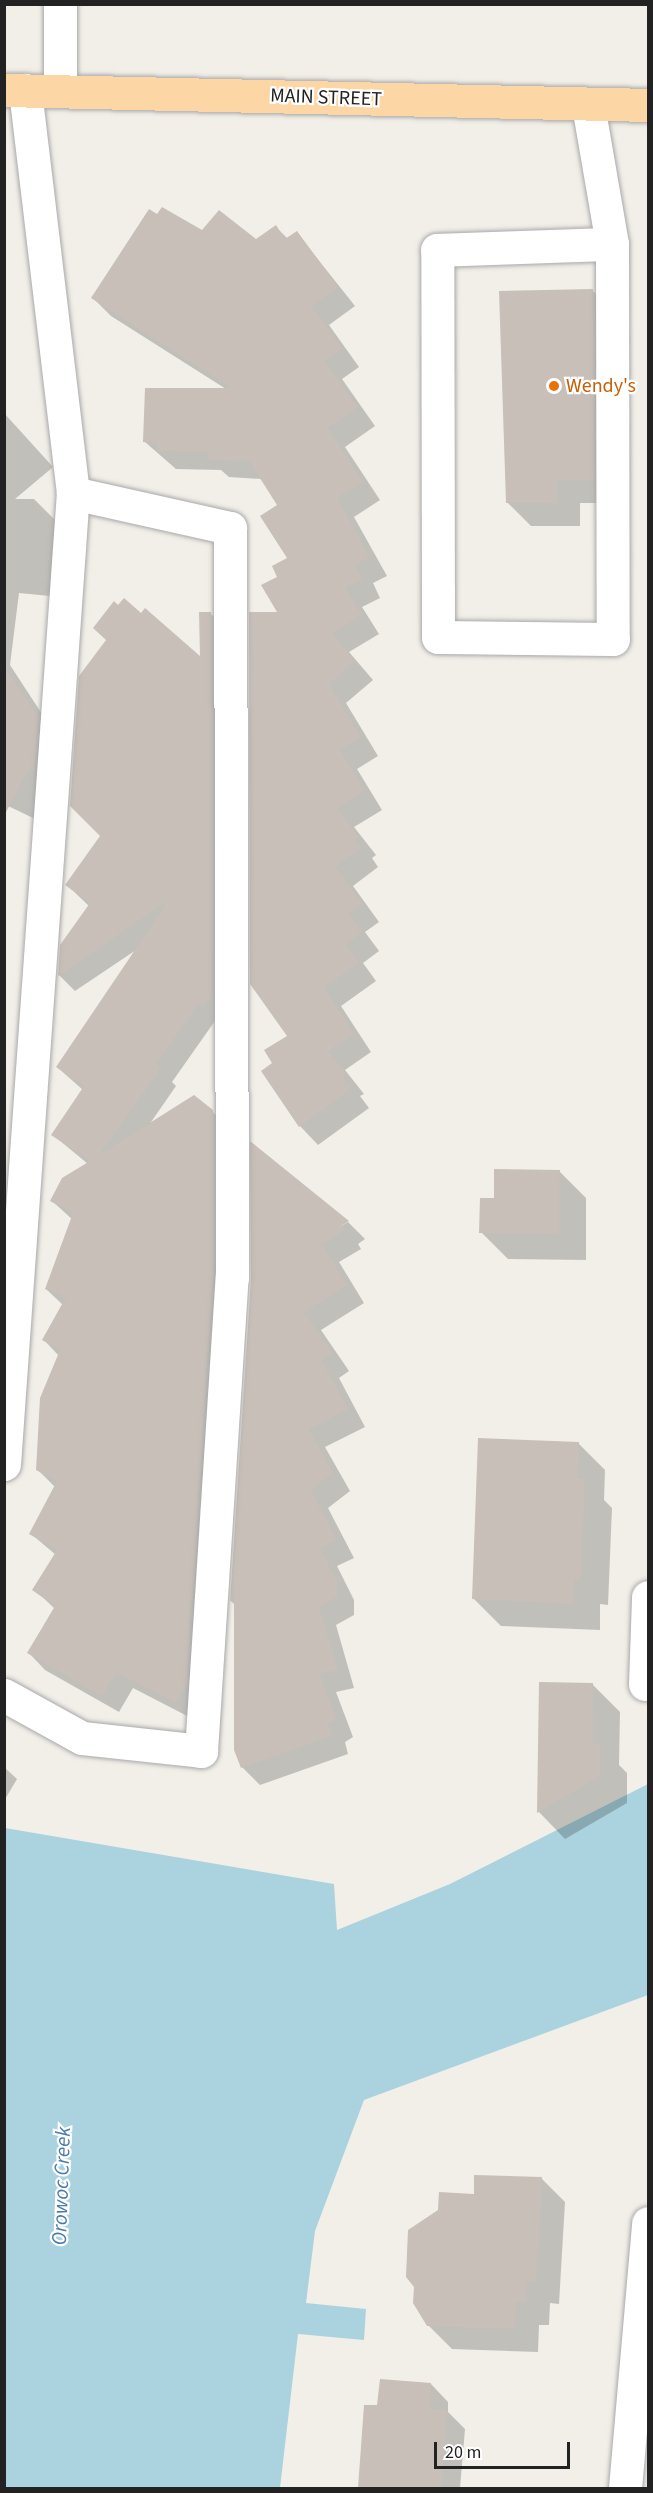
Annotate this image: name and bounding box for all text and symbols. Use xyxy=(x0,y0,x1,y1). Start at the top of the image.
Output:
street label: MAIN STREET xyxy=(270,84,382,112)
place label: Wendy's xyxy=(566,374,636,398)
marker: Wendy's xyxy=(547,379,561,393)
water label: Orowoc Creek xyxy=(46,2126,76,2246)
scale bar xyxy=(437,2430,574,2468)
text: 20 m xyxy=(445,2440,481,2465)

